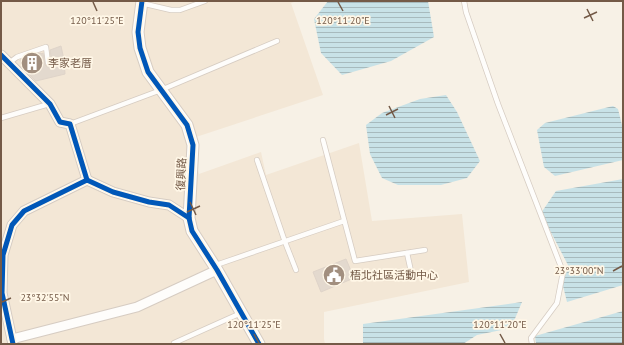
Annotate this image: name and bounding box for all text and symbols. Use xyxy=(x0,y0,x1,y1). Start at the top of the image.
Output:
text: 120°11'25"E xyxy=(70,14,124,27)
text: 120°11'20"E xyxy=(316,14,370,27)
building icon: 李家老厝 xyxy=(19,50,45,76)
place label: 李家老厝 xyxy=(48,56,92,70)
street label: 復興路 xyxy=(173,157,189,191)
public building icon: 梧北社區活動中心 xyxy=(321,262,347,288)
text: 23°33'00"N xyxy=(554,264,604,277)
place label: 梧北社區活動中心 xyxy=(350,268,438,282)
text: 23°32'55"N xyxy=(20,291,70,304)
text: 120°11'25"E xyxy=(227,318,281,331)
text: 120°11'20"E xyxy=(473,318,527,331)

